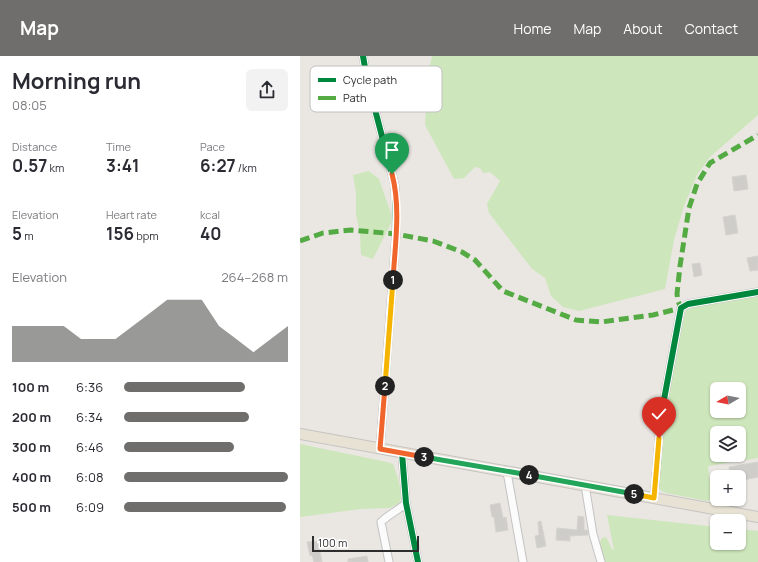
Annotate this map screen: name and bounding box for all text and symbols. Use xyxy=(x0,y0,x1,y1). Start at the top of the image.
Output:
text: Map xyxy=(20,15,59,41)
text: Home xyxy=(514,19,551,38)
text: Map xyxy=(573,19,601,38)
text: About xyxy=(623,19,663,38)
text: Contact xyxy=(685,19,738,38)
text: Morning run xyxy=(12,66,141,96)
legend xyxy=(310,66,442,112)
button: share xyxy=(246,69,288,111)
text: Cycle path xyxy=(343,72,397,87)
text: Path xyxy=(343,90,366,105)
text: 08:05 xyxy=(12,96,47,114)
pin xyxy=(375,133,409,174)
text: Distance xyxy=(12,139,57,154)
text: Time xyxy=(106,139,131,154)
text: Pace xyxy=(200,139,225,154)
icon: arrive xyxy=(381,139,403,161)
text: 0.57 xyxy=(12,154,47,177)
text: 3:41 xyxy=(106,154,140,177)
text: 6:27 xyxy=(200,154,236,177)
text: km xyxy=(47,160,64,175)
text: /km xyxy=(236,160,257,175)
text: Elevation xyxy=(12,207,58,222)
text: Heart rate xyxy=(106,207,157,222)
text: kcal xyxy=(200,207,220,222)
text: 5 xyxy=(12,222,22,245)
text: 156 xyxy=(106,222,134,245)
text: 40 xyxy=(200,222,222,245)
text: m xyxy=(22,228,34,243)
text: bpm xyxy=(134,228,159,243)
text: Elevation xyxy=(12,268,67,286)
text: 264–268 m xyxy=(221,268,288,286)
pin: 1 xyxy=(383,270,403,290)
text: 1 xyxy=(391,272,395,287)
pin: 2 xyxy=(375,376,395,396)
text: 100 m xyxy=(12,378,49,396)
text: 6:36 xyxy=(76,378,103,396)
text: 2 xyxy=(382,378,388,393)
north arrow xyxy=(710,382,746,418)
map controls xyxy=(710,382,746,550)
pin xyxy=(642,397,676,438)
icon: check xyxy=(648,403,670,425)
text: 200 m xyxy=(12,408,51,426)
text: 6:34 xyxy=(76,408,103,426)
button: layers xyxy=(710,426,746,462)
text: 300 m xyxy=(12,438,51,456)
text: 6:46 xyxy=(76,438,104,456)
pin: 3 xyxy=(414,447,434,467)
text: 3 xyxy=(421,449,427,464)
pin: 4 xyxy=(519,465,539,485)
text: 4 xyxy=(526,467,532,482)
text: 400 m xyxy=(12,468,51,486)
text: 6:08 xyxy=(76,468,103,486)
button: + xyxy=(710,470,746,506)
pin: 5 xyxy=(624,484,644,504)
text: 5 xyxy=(631,486,637,501)
text: 500 m xyxy=(12,498,51,516)
text: 6:09 xyxy=(76,498,104,516)
button: − xyxy=(710,514,746,550)
scale bar xyxy=(312,534,419,553)
text: 100 m xyxy=(318,535,347,550)

